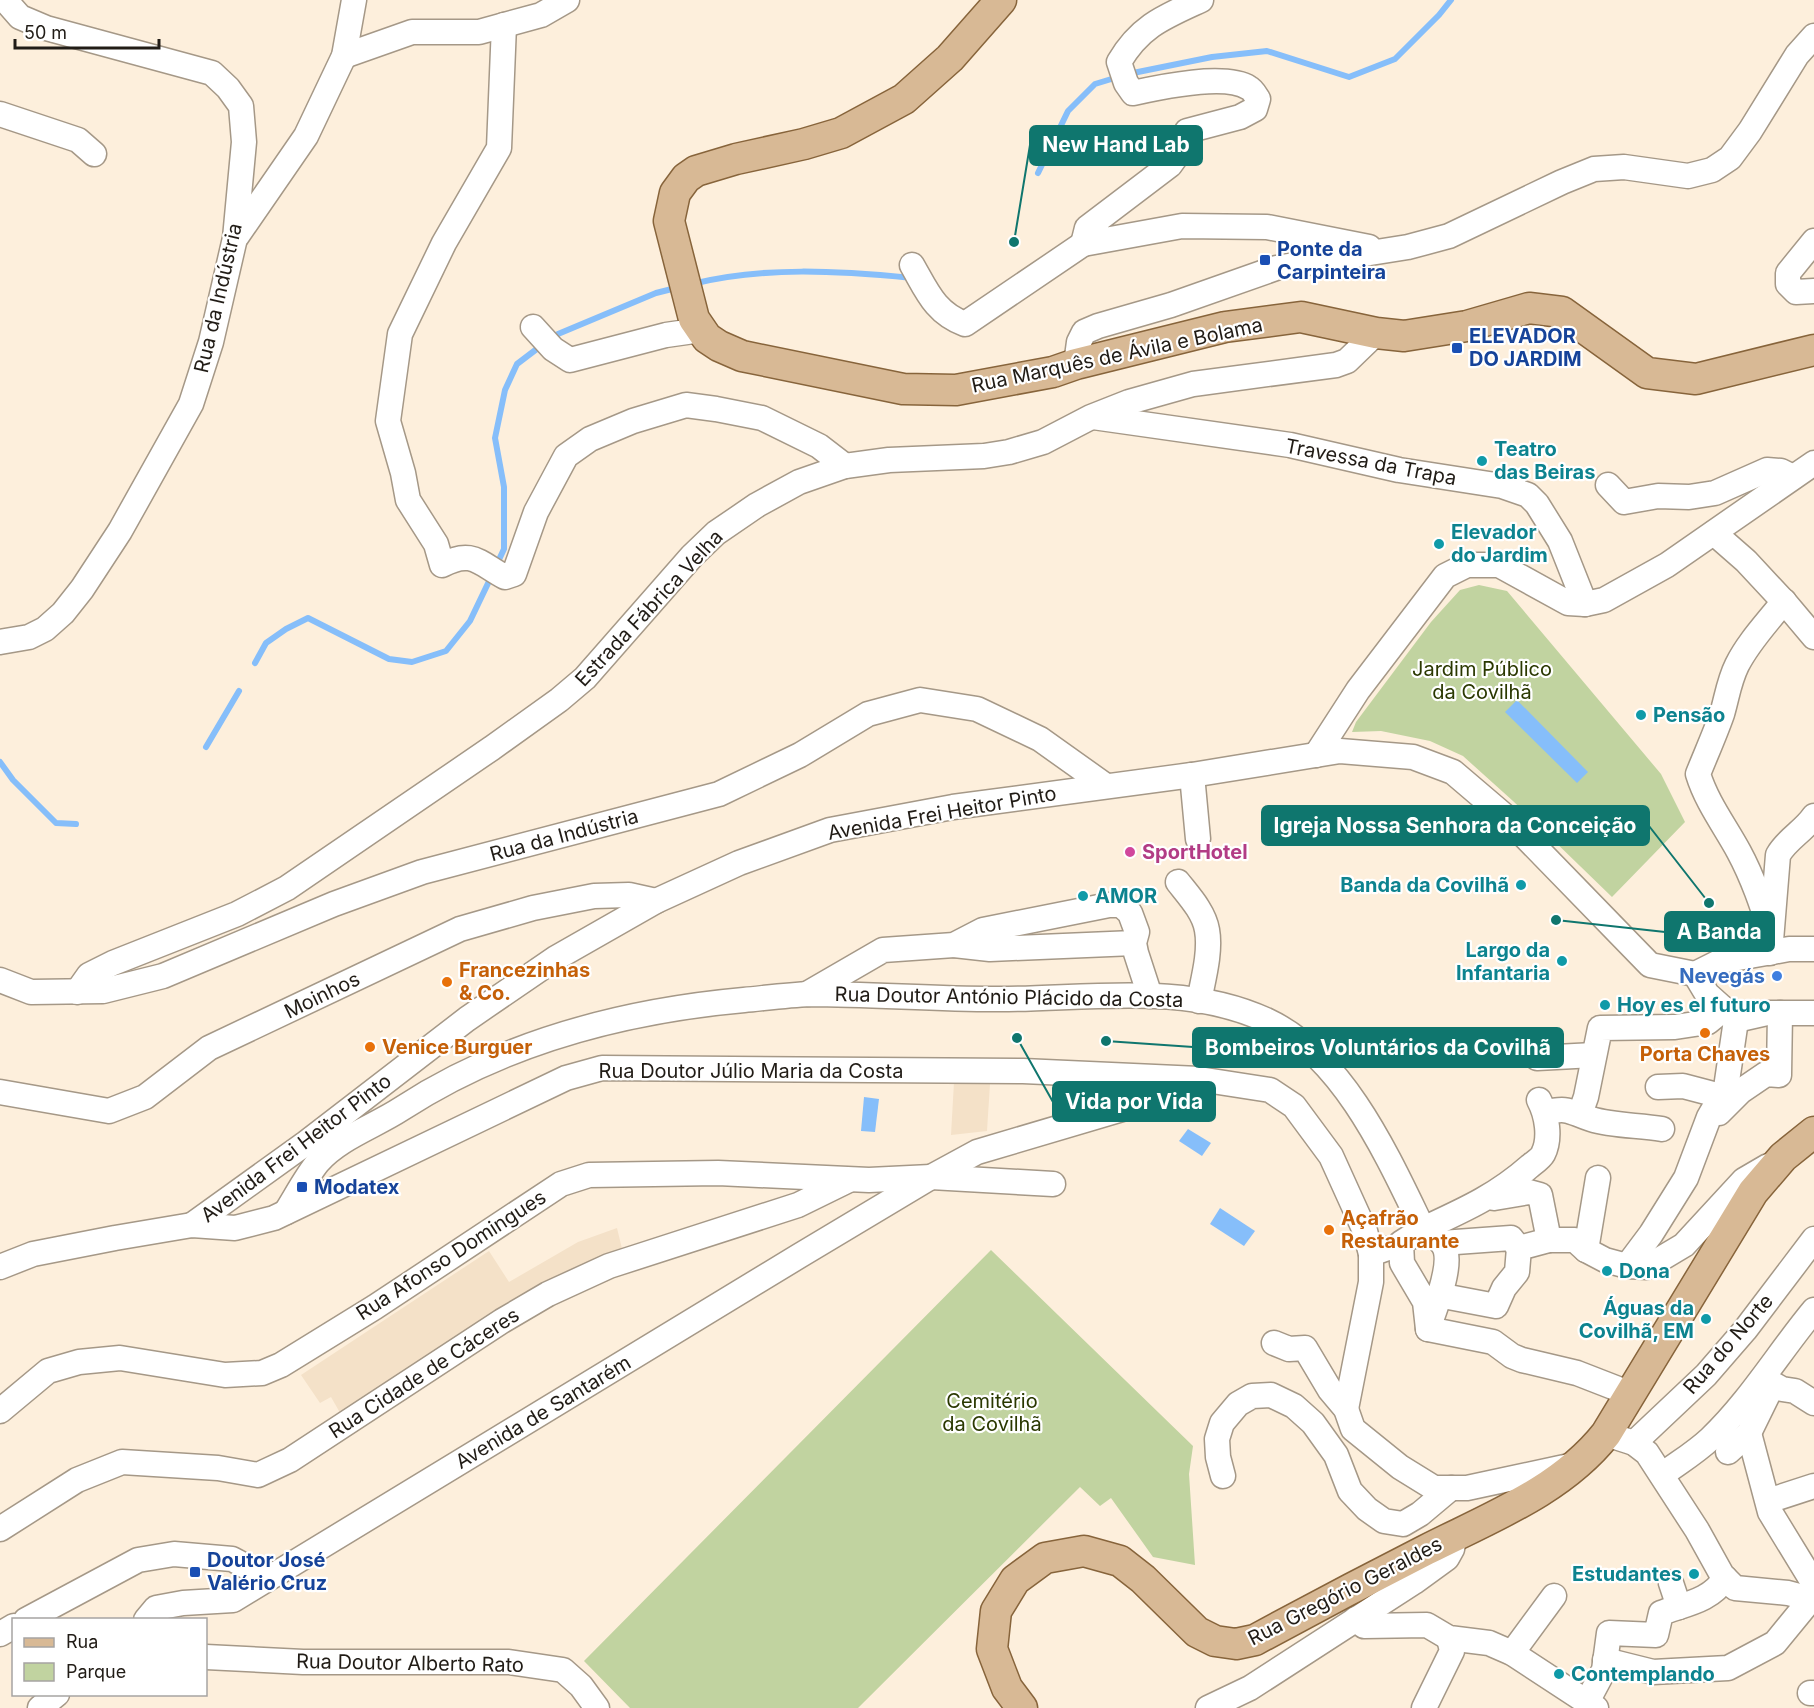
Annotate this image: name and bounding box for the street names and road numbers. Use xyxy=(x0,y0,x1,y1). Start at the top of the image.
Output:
street label: Rua da Indústria xyxy=(189,221,247,375)
street label: Rua Marquês de Ávila e Bolama xyxy=(969,311,1265,398)
street label: Travessa da Trapa xyxy=(1283,434,1459,490)
street label: Estrada Fábrica Velha xyxy=(570,525,728,691)
street label: Avenida Frei Heitor Pinto xyxy=(826,781,1058,845)
street label: Rua da Indústria xyxy=(487,804,641,866)
street label: Moinhos xyxy=(280,966,364,1024)
street label: Rua Doutor António Plácido da Costa xyxy=(834,982,1184,1012)
street label: Rua Doutor Júlio Maria da Costa xyxy=(599,1059,903,1083)
street label: Avenida Frei Heitor Pinto xyxy=(196,1069,396,1227)
street label: Rua Afonso Domingues xyxy=(352,1185,550,1325)
street label: Rua do Norte xyxy=(1678,1289,1778,1399)
street label: Rua Cidade de Cáceres xyxy=(324,1303,524,1443)
street label: Avenida de Santarém xyxy=(451,1350,635,1474)
street label: Rua Gregório Geraldes xyxy=(1244,1532,1446,1650)
street label: Rua Doutor Alberto Rato xyxy=(296,1649,524,1677)

